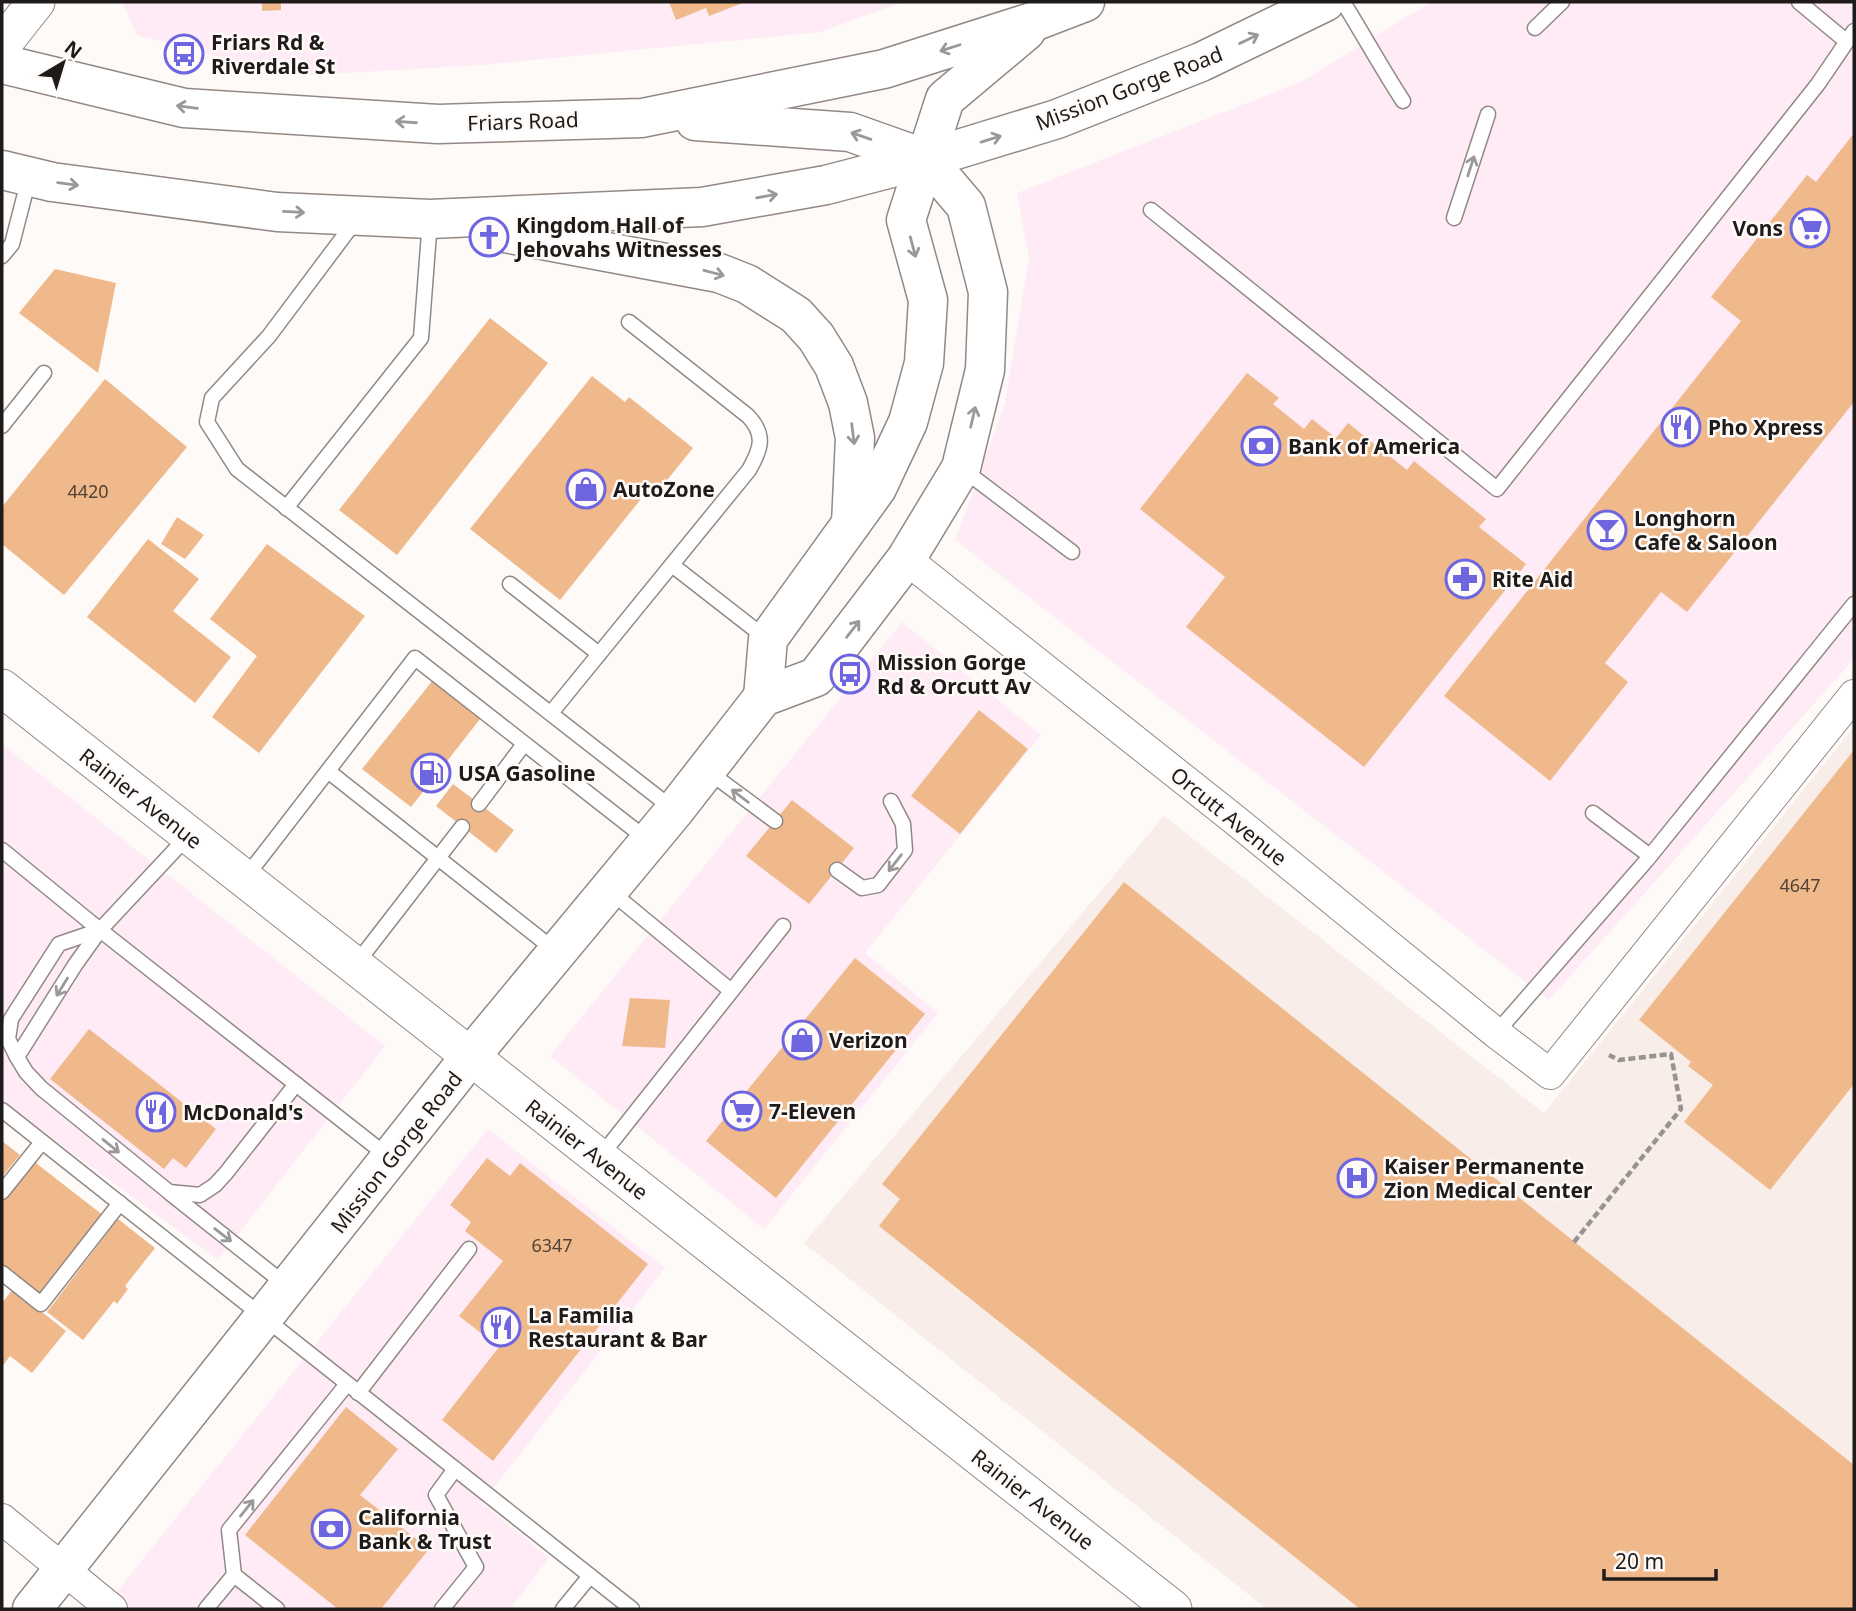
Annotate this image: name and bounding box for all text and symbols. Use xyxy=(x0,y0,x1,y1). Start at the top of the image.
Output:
north arrow xyxy=(28,28,98,98)
place label: Friars Rd & Riverdale St xyxy=(211,28,335,80)
one-way arrow xyxy=(1238,32,1259,46)
bus stop icon: Friars Rd & Riverdale St xyxy=(163,33,205,75)
text: N xyxy=(59,35,88,65)
street label: Mission Gorge Road xyxy=(1031,39,1227,137)
one-way arrow xyxy=(939,43,961,56)
one-way arrow xyxy=(176,101,199,114)
street label: Friars Road xyxy=(467,105,579,137)
one-way arrow xyxy=(394,115,417,128)
one-way arrow xyxy=(851,129,873,141)
one-way arrow xyxy=(980,131,1002,144)
one-way arrow xyxy=(1466,156,1479,178)
one-way arrow xyxy=(57,178,79,191)
one-way arrow xyxy=(755,189,778,202)
one-way arrow xyxy=(282,206,305,219)
supermarket icon: Vons xyxy=(1789,207,1831,249)
place label: Kingdom Hall of Jehovahs Witnesses xyxy=(514,211,722,263)
place label: Vons xyxy=(1732,214,1783,242)
church icon: Kingdom Hall of Jehovahs Witnesses xyxy=(468,216,510,258)
one-way arrow xyxy=(908,236,921,258)
one-way arrow xyxy=(702,267,725,280)
one-way arrow xyxy=(967,406,981,429)
restaurant icon: Pho Xpress xyxy=(1660,406,1702,448)
place label: Pho Xpress xyxy=(1708,413,1823,441)
one-way arrow xyxy=(847,422,860,445)
bank icon: Bank of America xyxy=(1240,425,1282,467)
place label: Bank of America xyxy=(1288,432,1460,460)
shop icon: AutoZone xyxy=(565,468,607,510)
place label: AutoZone xyxy=(613,475,715,503)
house number: 4420 xyxy=(67,479,109,503)
place label: Longhorn Cafe & Saloon xyxy=(1634,504,1778,556)
bar icon: Longhorn Cafe & Saloon xyxy=(1586,509,1628,551)
pharmacy icon: Rite Aid xyxy=(1444,558,1486,600)
place label: Rite Aid xyxy=(1492,565,1573,593)
one-way arrow xyxy=(846,620,861,639)
place label: Mission Gorge Rd & Orcutt Av xyxy=(877,648,1031,700)
bus stop icon: Mission Gorge Rd & Orcutt Av xyxy=(829,653,871,695)
street label: Rainier Avenue xyxy=(74,741,208,855)
fuel station icon: USA Gasoline xyxy=(410,752,452,794)
place label: USA Gasoline xyxy=(458,759,596,787)
street label: Orcutt Avenue xyxy=(1165,760,1293,872)
one-way arrow xyxy=(732,788,750,803)
one-way arrow xyxy=(887,853,902,871)
house number: 4647 xyxy=(1779,873,1821,897)
one-way arrow xyxy=(54,976,68,996)
shop icon: Verizon xyxy=(781,1019,823,1061)
place label: Verizon xyxy=(829,1026,908,1054)
street label: Mission Gorge Road xyxy=(324,1065,468,1239)
supermarket icon: 7-Eleven xyxy=(721,1090,763,1132)
restaurant icon: McDonald's xyxy=(135,1091,177,1133)
street label: Rainier Avenue xyxy=(520,1092,654,1206)
place label: 7-Eleven xyxy=(769,1097,856,1125)
place label: McDonald's xyxy=(183,1098,303,1126)
one-way arrow xyxy=(102,1138,120,1153)
place label: Kaiser Permanente Zion Medical Center xyxy=(1384,1152,1593,1204)
hospital icon: Kaiser Permanente Zion Medical Center xyxy=(1336,1157,1378,1199)
one-way arrow xyxy=(213,1227,231,1242)
house number: 6347 xyxy=(531,1233,573,1257)
place label: La Familia Restaurant & Bar xyxy=(528,1301,708,1353)
restaurant icon: La Familia Restaurant & Bar xyxy=(480,1306,522,1348)
street label: Rainier Avenue xyxy=(966,1442,1100,1556)
one-way arrow xyxy=(239,1500,254,1518)
place label: California Bank & Trust xyxy=(358,1503,492,1555)
bank icon: California Bank & Trust xyxy=(310,1508,352,1550)
scale bar xyxy=(1604,1538,1716,1582)
text: 20 m xyxy=(1615,1547,1664,1575)

